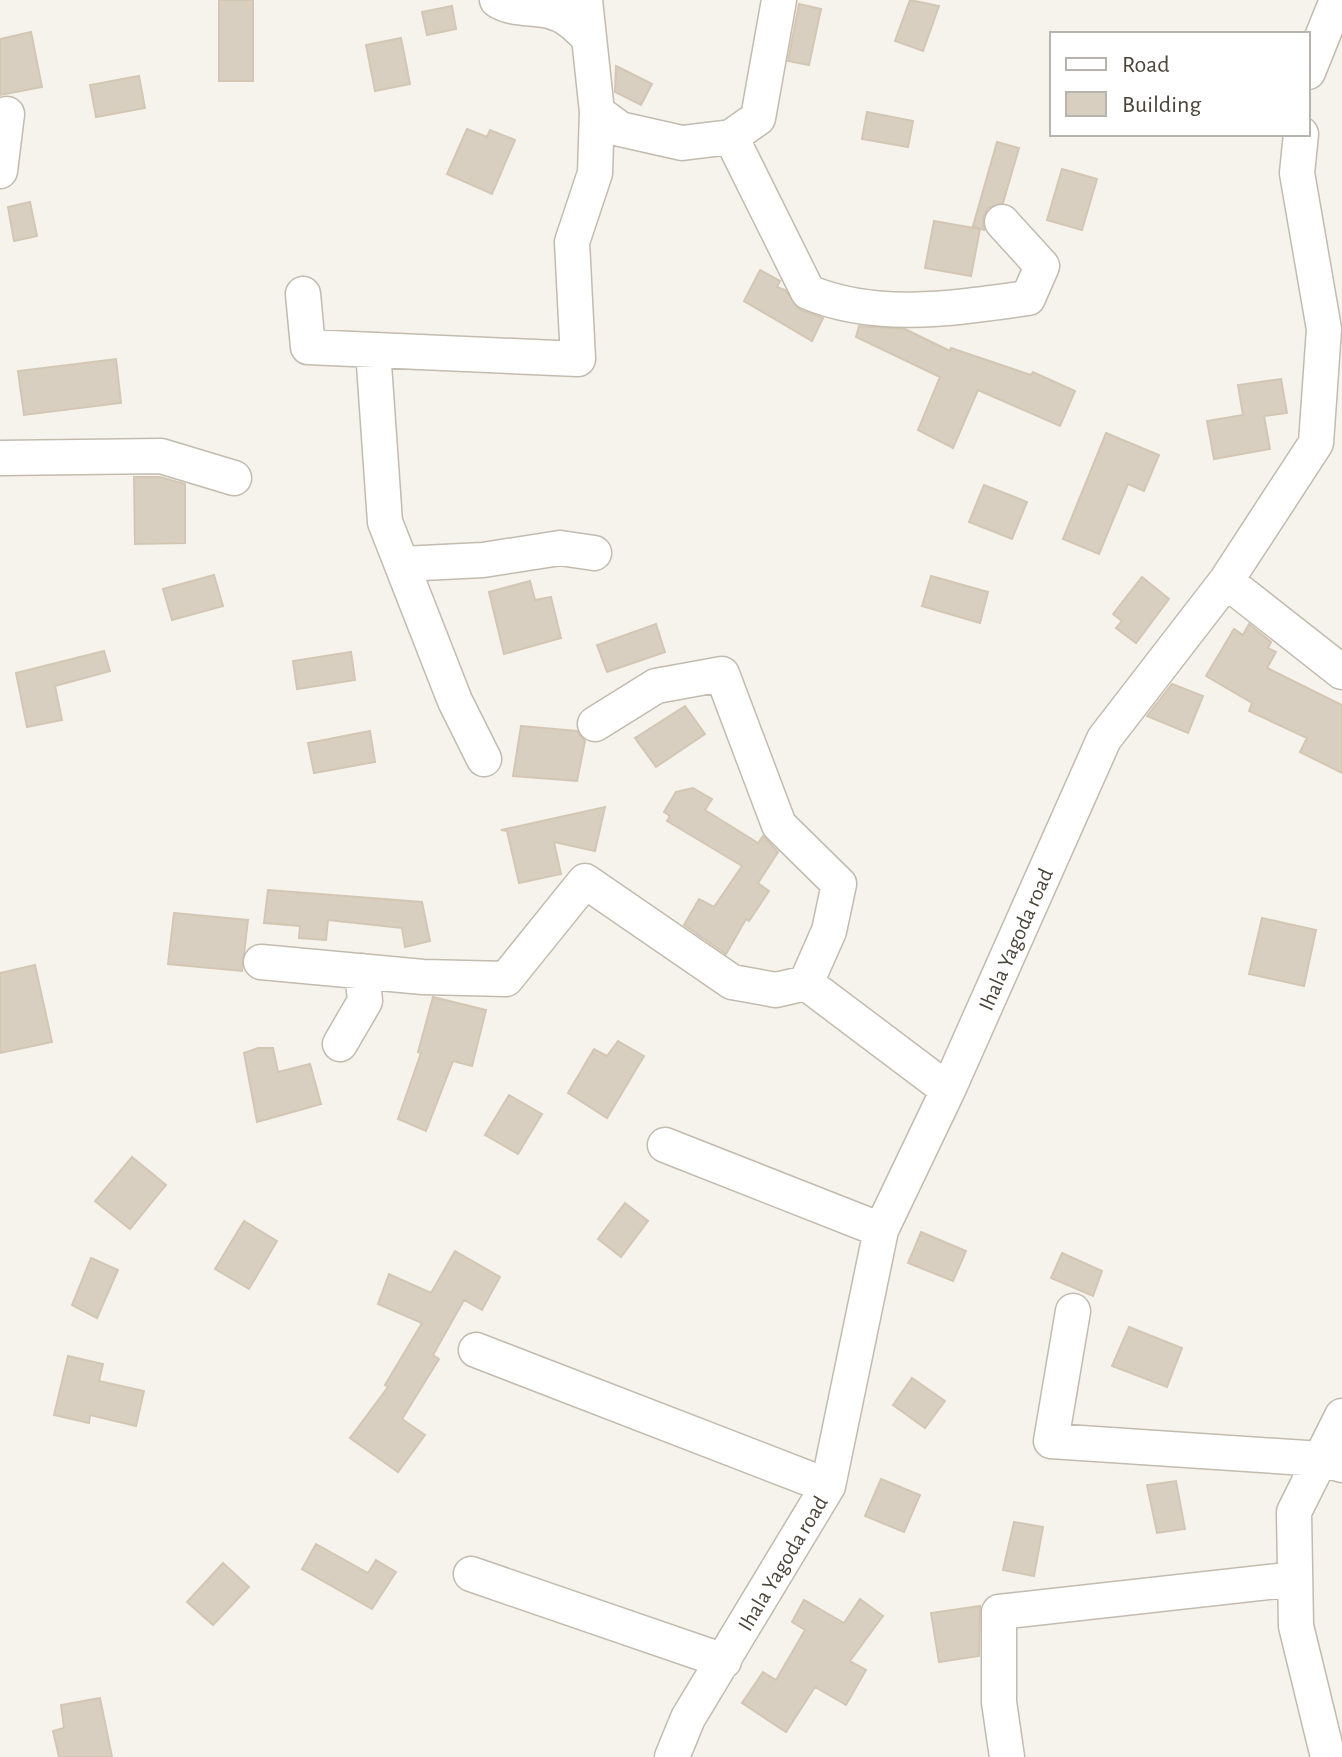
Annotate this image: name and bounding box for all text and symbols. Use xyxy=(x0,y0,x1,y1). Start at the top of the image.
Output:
legend xyxy=(1050,32,1310,136)
text: Road xyxy=(1122,53,1170,77)
text: Building xyxy=(1122,93,1201,117)
street label: Ihala Yagoda road xyxy=(975,865,1057,1014)
street label: Ihala Yagoda road xyxy=(734,1492,832,1635)

